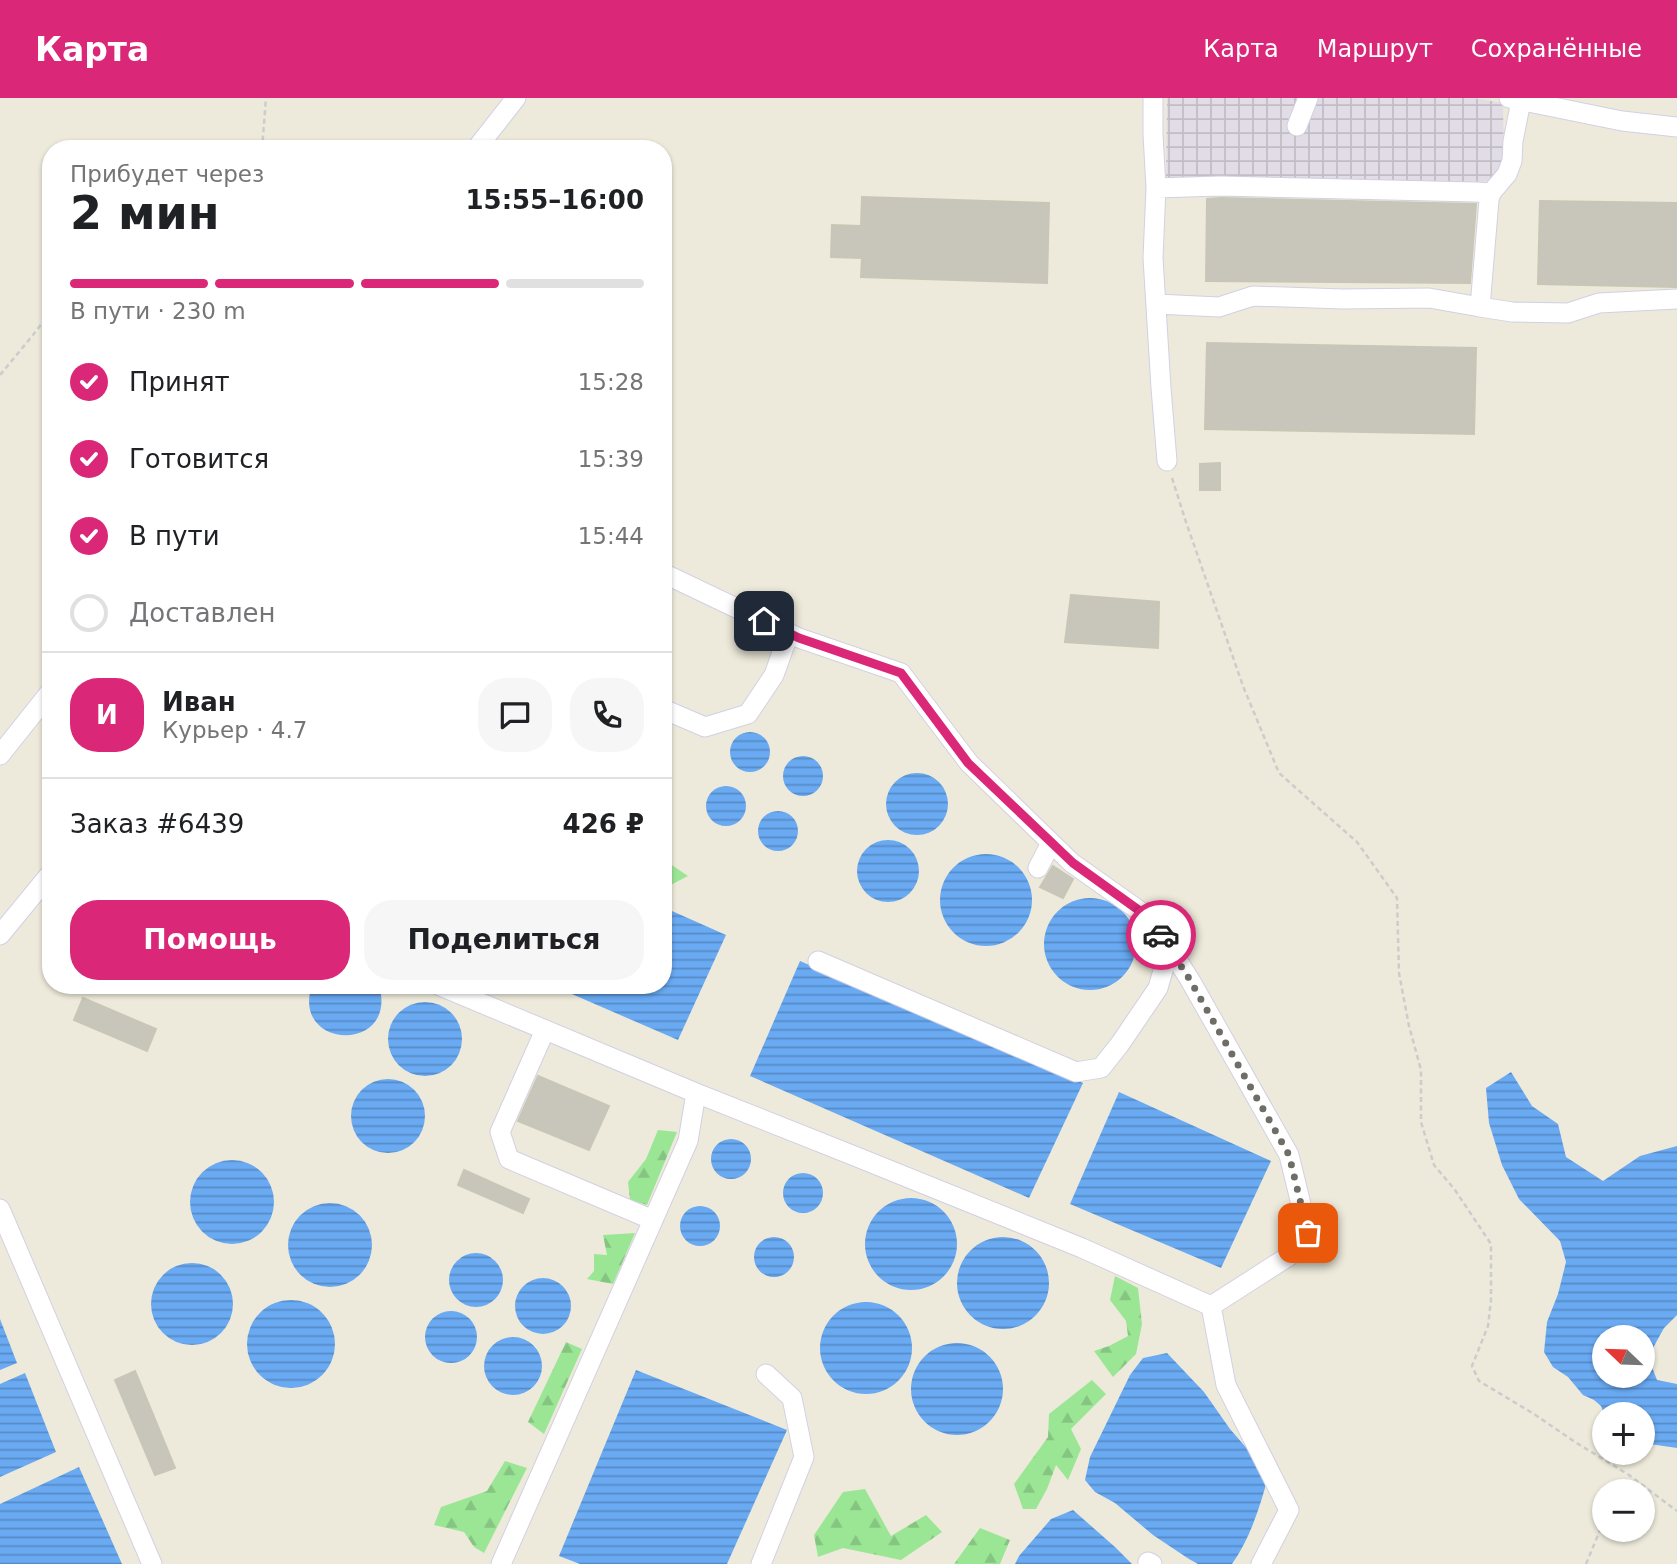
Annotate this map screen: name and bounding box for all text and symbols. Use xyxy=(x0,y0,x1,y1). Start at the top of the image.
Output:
text: Карта xyxy=(35,30,149,69)
text: Карта xyxy=(1203,35,1279,63)
text: Маршрут xyxy=(1317,35,1433,63)
text: Сохранённые xyxy=(1471,35,1642,63)
text: Прибудет через xyxy=(70,161,264,187)
text: 15:55–16:00 xyxy=(465,185,644,215)
text: 2 мин xyxy=(70,186,220,240)
text: В пути · 230 m xyxy=(70,298,246,324)
icon: check xyxy=(70,363,108,401)
text: Принят xyxy=(129,367,230,397)
text: 15:28 xyxy=(578,369,644,395)
icon: check xyxy=(70,440,108,478)
text: Готовится xyxy=(129,444,269,474)
text: 15:39 xyxy=(578,446,644,472)
icon: check xyxy=(70,517,108,555)
text: В пути xyxy=(129,521,220,551)
text: 15:44 xyxy=(578,523,644,549)
pin xyxy=(734,591,794,651)
text: Доставлен xyxy=(129,598,276,628)
icon: home xyxy=(745,602,783,640)
button: chat xyxy=(478,678,552,752)
button: phone xyxy=(570,678,644,752)
text: Иван xyxy=(162,687,236,717)
text: И xyxy=(96,700,118,730)
text: Курьер · 4.7 xyxy=(162,717,307,743)
text: Заказ #6439 xyxy=(70,809,244,839)
text: 426 ₽ xyxy=(563,809,644,839)
button: Помощь xyxy=(70,900,350,980)
button: Поделиться xyxy=(364,900,644,980)
courier xyxy=(1126,900,1196,970)
icon: car xyxy=(1142,916,1180,954)
pin xyxy=(1278,1203,1338,1263)
icon: bag xyxy=(1289,1214,1327,1252)
north arrow xyxy=(1592,1325,1656,1388)
map controls xyxy=(1592,1325,1655,1542)
button: + xyxy=(1592,1402,1655,1465)
button: − xyxy=(1592,1479,1655,1542)

